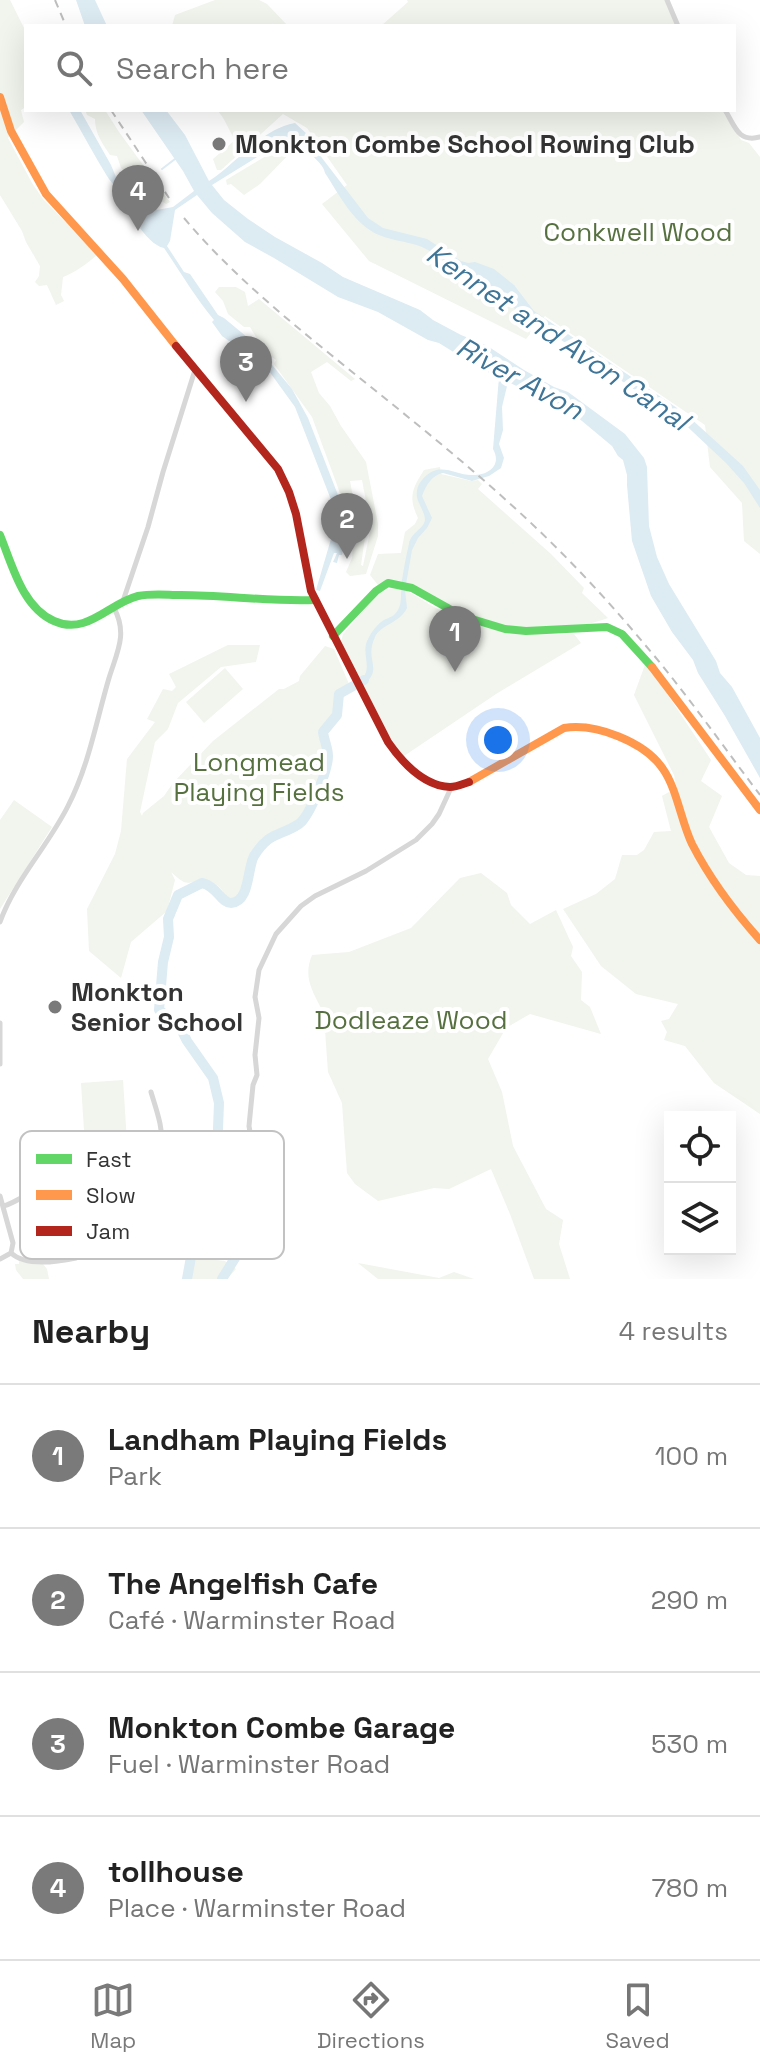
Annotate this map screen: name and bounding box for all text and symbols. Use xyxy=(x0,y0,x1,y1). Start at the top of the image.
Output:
search box xyxy=(24,24,736,112)
icon: search xyxy=(52,46,96,90)
text: Search here xyxy=(116,49,289,88)
place label: Monkton Combe School Rowing Club xyxy=(235,127,695,161)
marker: Monkton Combe School Rowing Club xyxy=(210,135,228,153)
pin: 4 xyxy=(112,165,164,231)
park label: Conkwell Wood xyxy=(543,215,733,249)
water label: Kennet and Avon Canal xyxy=(420,236,699,440)
water label: River Avon xyxy=(450,329,590,428)
pin: 3 xyxy=(220,336,272,402)
pin: 2 xyxy=(321,493,373,559)
pin: 1 xyxy=(429,606,481,672)
your location xyxy=(478,720,518,760)
park label: Longmead Playing Fields xyxy=(174,745,344,809)
place label: Monkton Senior School xyxy=(71,975,243,1039)
marker: Monkton Senior School xyxy=(46,998,64,1016)
park label: Dodleaze Wood xyxy=(315,1003,507,1037)
map controls xyxy=(664,1111,736,1255)
button: locate xyxy=(664,1111,736,1183)
legend xyxy=(20,1131,284,1259)
text: Fast xyxy=(86,1145,132,1173)
text: Slow xyxy=(86,1181,136,1209)
button: layers xyxy=(664,1183,736,1255)
text: Jam xyxy=(86,1217,130,1245)
text: Nearby xyxy=(32,1310,150,1353)
text: 4 results xyxy=(619,1314,728,1348)
text: Landham Playing Fields xyxy=(108,1420,447,1459)
text: 1 xyxy=(52,1439,64,1473)
text: 100 m xyxy=(655,1439,728,1473)
text: Park xyxy=(108,1459,162,1493)
text: The Angelfish Cafe xyxy=(108,1564,378,1603)
text: 2 xyxy=(50,1583,66,1617)
text: 290 m xyxy=(651,1583,728,1617)
text: Café · Warminster Road xyxy=(108,1603,396,1637)
text: Monkton Combe Garage xyxy=(108,1708,455,1747)
text: 3 xyxy=(50,1727,66,1761)
text: 530 m xyxy=(651,1727,728,1761)
text: Fuel · Warminster Road xyxy=(108,1747,390,1781)
text: tollhouse xyxy=(108,1852,244,1891)
text: 4 xyxy=(50,1871,66,1905)
text: 780 m xyxy=(652,1871,728,1905)
text: Place · Warminster Road xyxy=(108,1891,406,1925)
tab: Map xyxy=(90,1978,136,2054)
tab: Directions xyxy=(317,1978,425,2054)
tab: Saved xyxy=(605,1978,670,2054)

